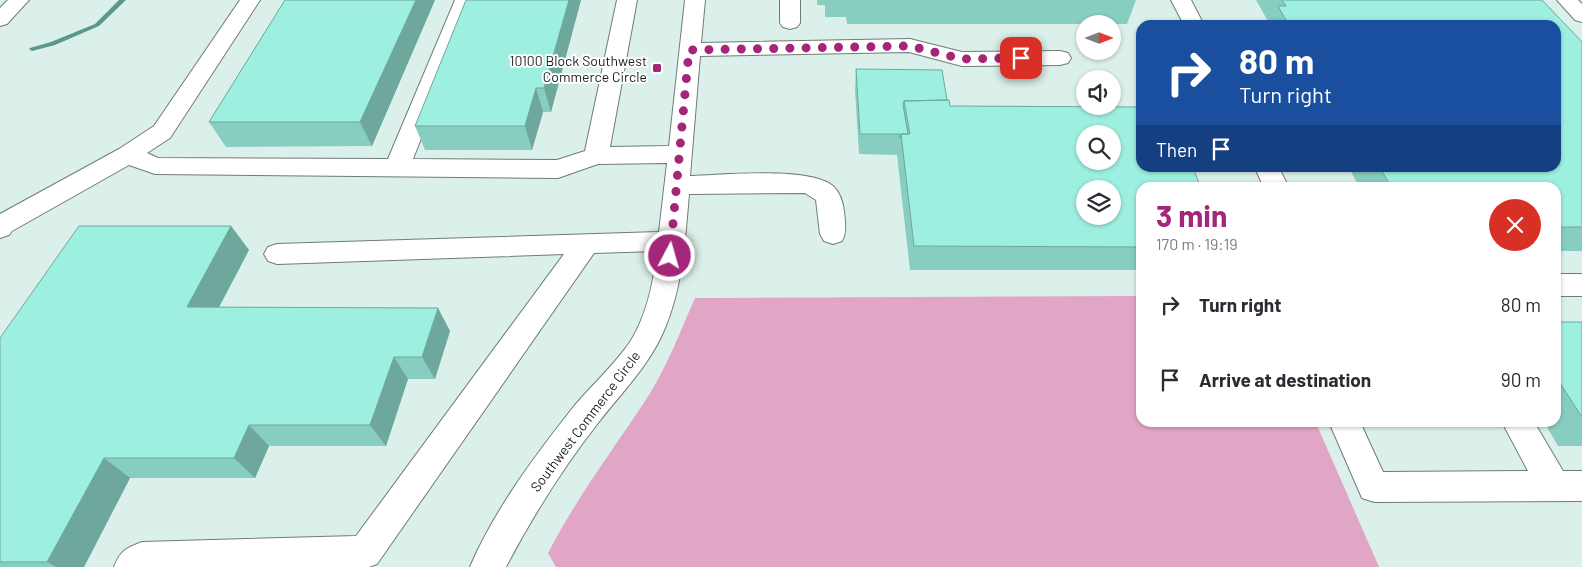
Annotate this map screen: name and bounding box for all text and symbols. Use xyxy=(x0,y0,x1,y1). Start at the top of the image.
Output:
north arrow xyxy=(1076,15,1121,60)
map controls xyxy=(1076,15,1121,225)
pin xyxy=(1000,37,1042,79)
text: 80 m xyxy=(1239,39,1314,81)
icon: right xyxy=(1156,40,1221,105)
icon: arrive xyxy=(1007,44,1035,72)
place label: 10100 Block Southwest Commerce Circle xyxy=(510,52,647,85)
marker: 10100 Block Southwest Commerce Circle xyxy=(651,62,663,74)
button: sound xyxy=(1076,70,1121,115)
text: Turn right xyxy=(1239,81,1332,107)
button: search xyxy=(1076,125,1121,170)
icon: arrive xyxy=(1207,135,1235,163)
text: Then xyxy=(1156,138,1197,161)
button: layers xyxy=(1076,180,1121,225)
text: 3 min xyxy=(1156,197,1227,233)
button: close xyxy=(1489,199,1541,251)
position arrow xyxy=(643,229,695,281)
text: 170 m · 19:19 xyxy=(1156,234,1238,253)
icon: right xyxy=(1156,291,1184,319)
text: Turn right xyxy=(1199,293,1281,316)
text: 80 m xyxy=(1501,293,1541,316)
street label: Southwest Commerce Circle xyxy=(526,347,644,495)
icon: arrive xyxy=(1156,366,1184,394)
text: Arrive at destination xyxy=(1199,368,1371,391)
text: 90 m xyxy=(1501,368,1541,391)

